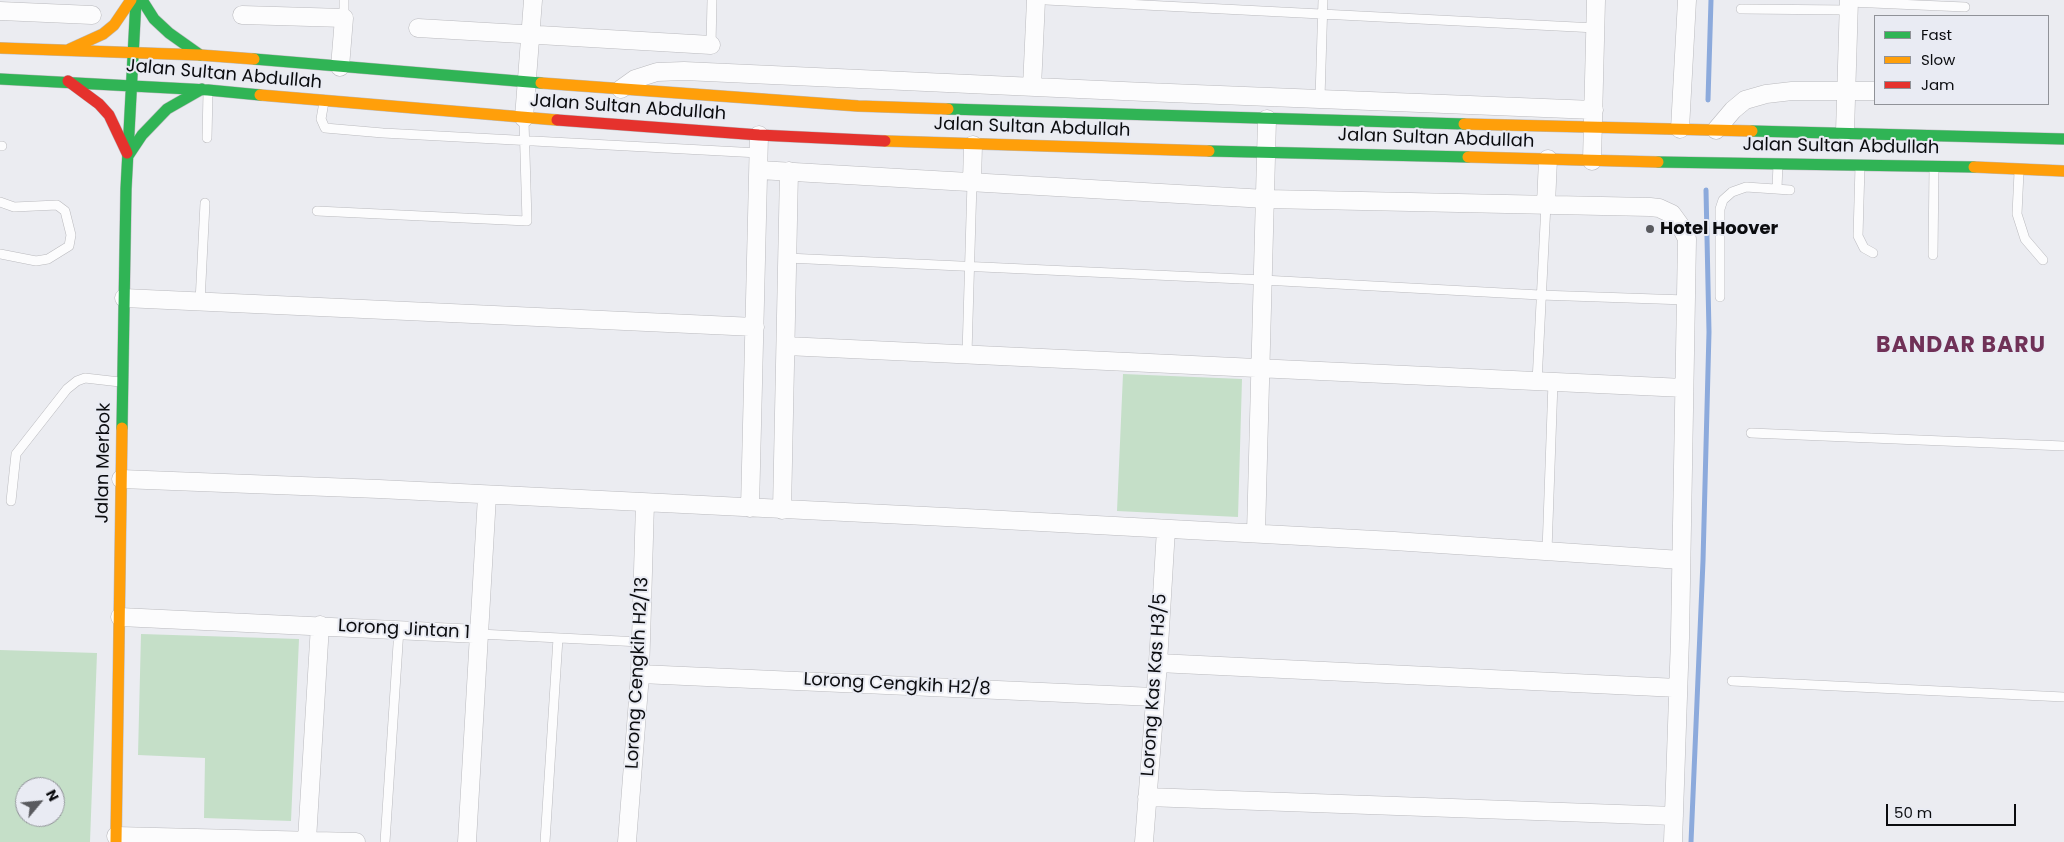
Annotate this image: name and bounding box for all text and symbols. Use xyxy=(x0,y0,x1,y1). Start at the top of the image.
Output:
legend xyxy=(1874,15,2049,105)
text: Fast xyxy=(1921,24,1952,45)
text: Slow xyxy=(1921,49,1955,70)
street label: Jalan Sultan Abdullah xyxy=(125,56,323,94)
text: Jam xyxy=(1921,74,1955,95)
street label: Jalan Sultan Abdullah xyxy=(529,90,727,126)
street label: Jalan Sultan Abdullah xyxy=(933,114,1131,142)
street label: Jalan Sultan Abdullah xyxy=(1337,125,1535,153)
street label: Jalan Sultan Abdullah xyxy=(1742,134,1940,160)
place label: Hotel Hoover xyxy=(1660,218,1778,240)
marker: Hotel Hoover xyxy=(1644,223,1656,235)
district label: BANDAR BARU xyxy=(1875,333,2047,359)
street label: Jalan Merbok xyxy=(92,402,116,524)
street label: Lorong Cengkih H2/13 xyxy=(622,576,654,770)
street label: Lorong Kas Kas H3/5 xyxy=(1138,593,1172,777)
street label: Lorong Jintan 1 xyxy=(337,616,471,644)
street label: Lorong Cengkih H2/8 xyxy=(803,669,991,701)
north arrow xyxy=(15,777,65,827)
text: N xyxy=(41,786,64,805)
scale bar xyxy=(1889,794,2019,826)
text: 50 m xyxy=(1894,802,1932,823)

